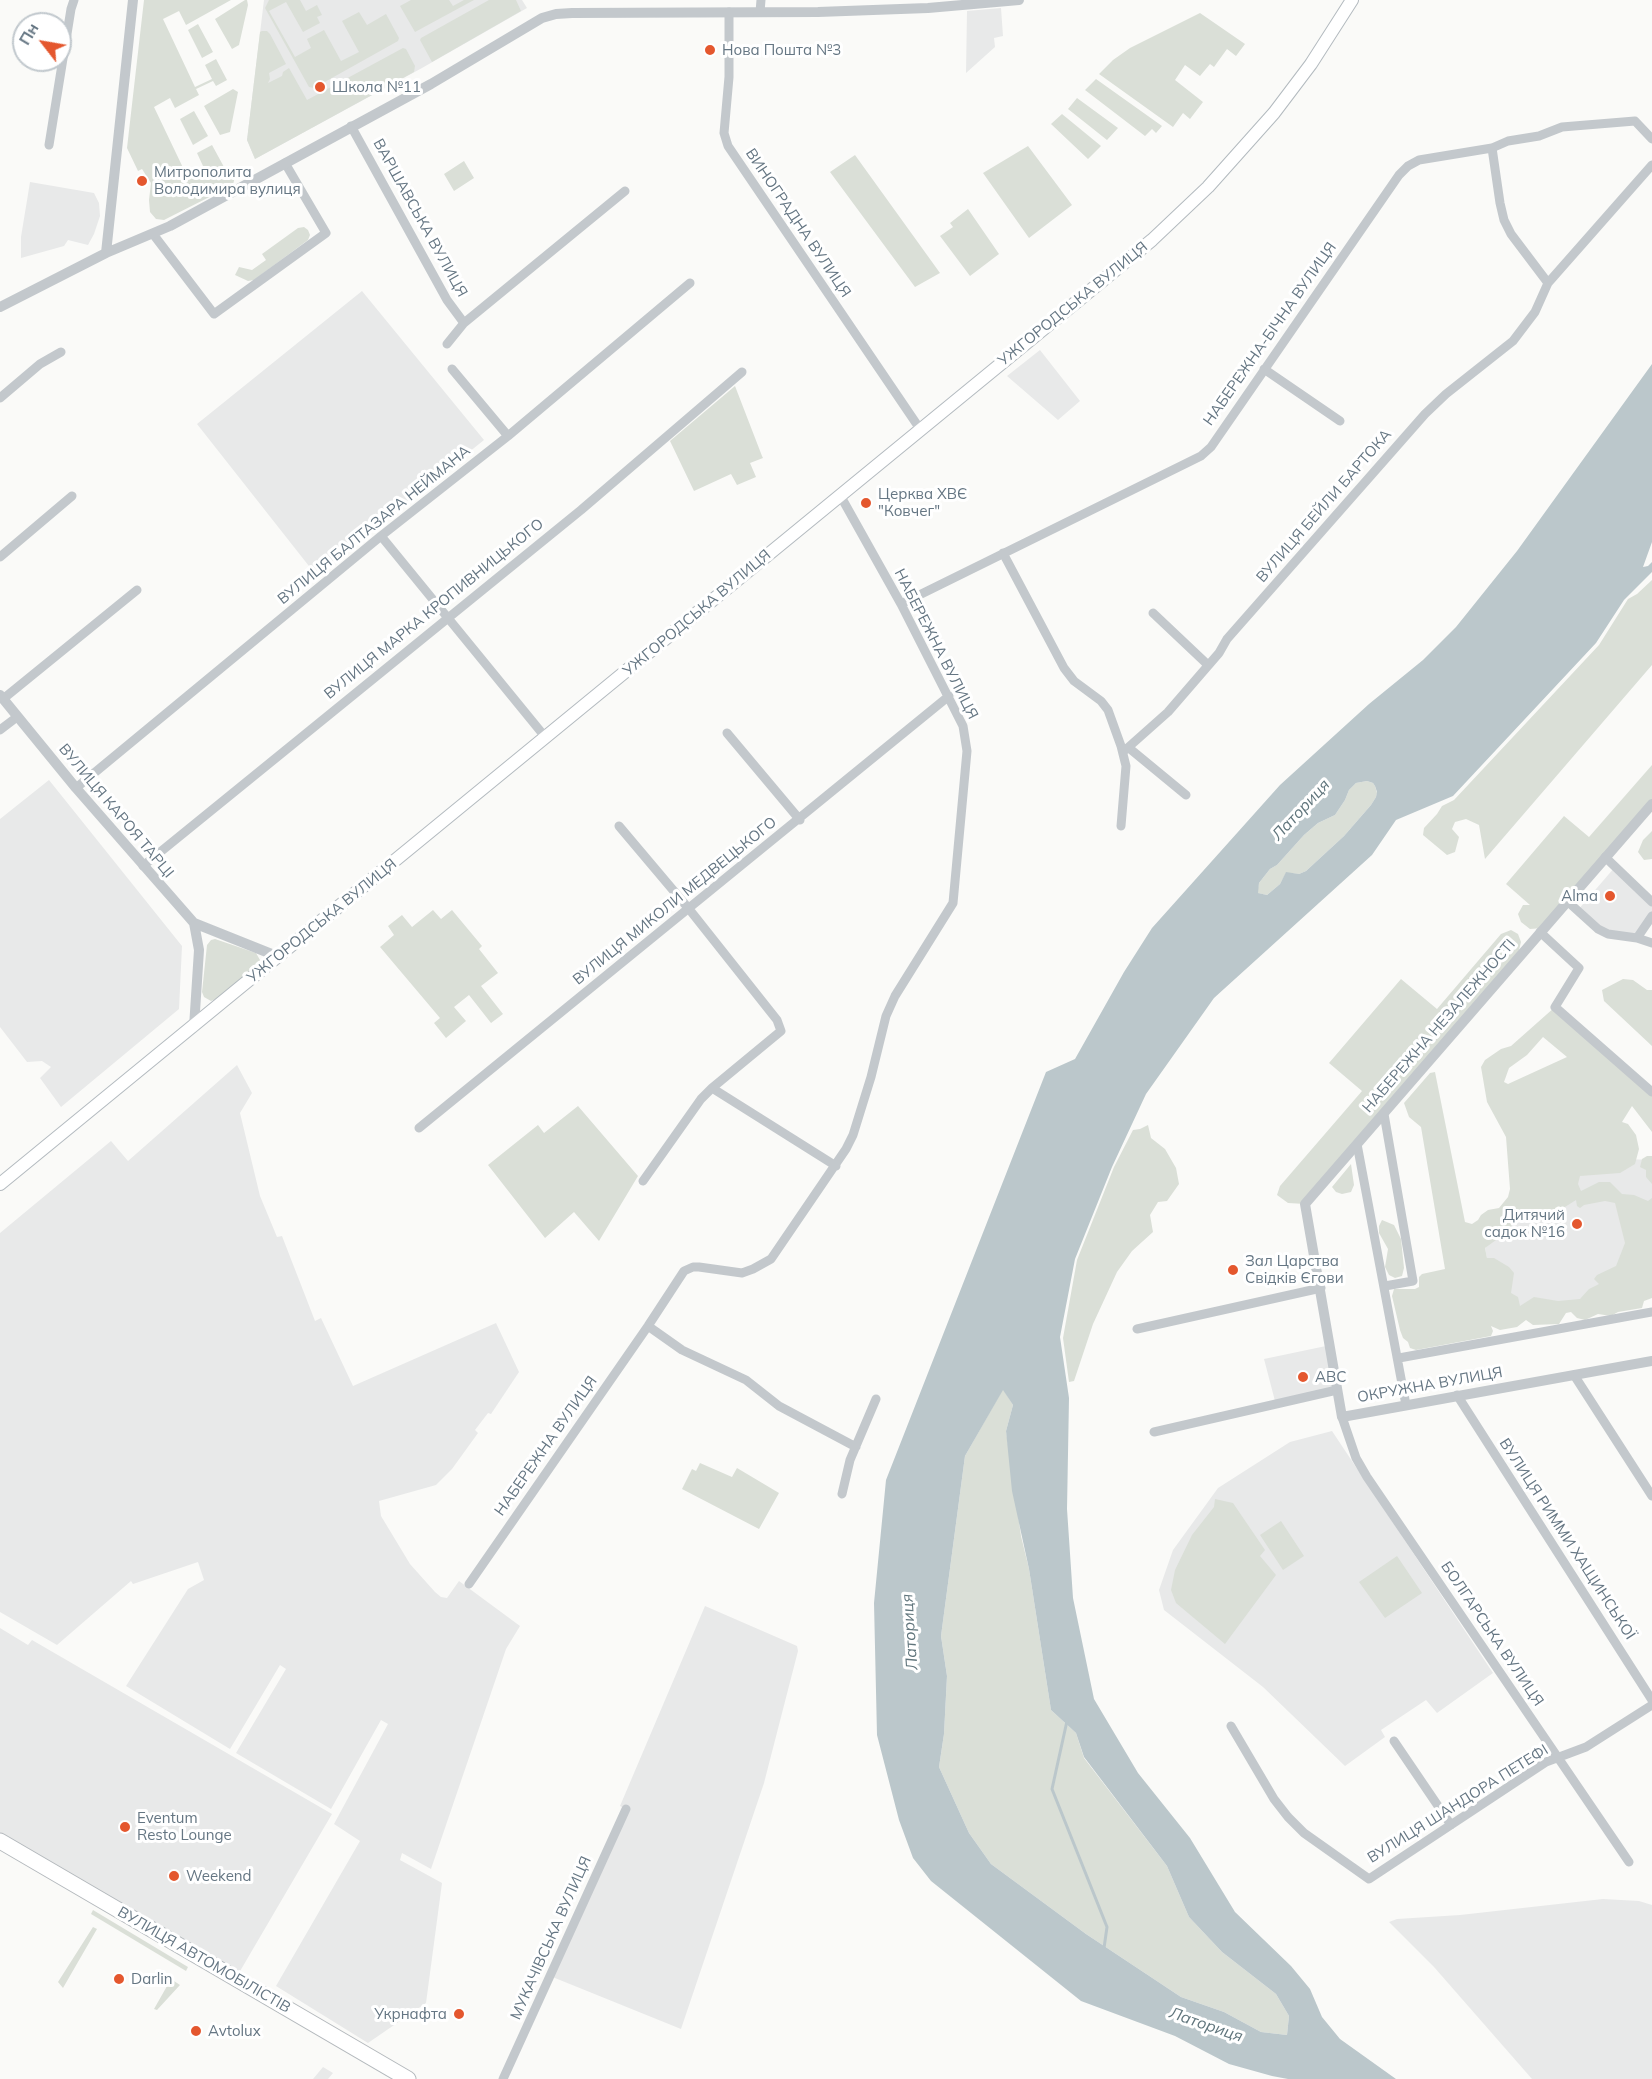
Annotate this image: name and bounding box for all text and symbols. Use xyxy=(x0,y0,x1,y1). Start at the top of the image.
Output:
north arrow xyxy=(12,12,72,72)
text: Пн xyxy=(14,19,43,48)
place label: Нова Пошта №3 xyxy=(722,41,841,59)
marker: Нова Пошта №3 xyxy=(703,43,717,57)
place label: Школа №11 xyxy=(332,78,421,96)
marker: Школа №11 xyxy=(313,80,327,94)
street label: ВАРШАВСЬКА ВУЛИЦЯ xyxy=(369,136,471,300)
street label: ВИНОГРАДНА ВУЛИЦЯ xyxy=(741,145,855,301)
place label: Митрополита Володимира вулиця xyxy=(154,163,301,198)
marker: Митрополита Володимира вулиця xyxy=(135,174,149,188)
street label: УЖГОРОДСЬКА ВУЛИЦЯ xyxy=(995,238,1151,370)
street label: НАБЕРЕЖНА-БІЧНА ВУЛИЦЯ xyxy=(1200,239,1340,429)
street label: ВУЛИЦЯ БЕЙЛИ БАРТОКА xyxy=(1253,426,1395,586)
street label: ВУЛИЦЯ БАЛТАЗАРА НЕЙМАНА xyxy=(274,442,474,608)
place label: Церква ХВЄ "Ковчег" xyxy=(878,485,967,520)
marker: Церква ХВЄ "Ковчег" xyxy=(859,496,873,510)
street label: ВУЛИЦЯ МАРКА КРОПИВНИЦЬКОГО xyxy=(321,515,547,703)
street label: УЖГОРОДСЬКА ВУЛИЦЯ xyxy=(619,546,775,680)
street label: НАБЕРЕЖНА ВУЛИЦЯ xyxy=(890,566,982,722)
street label: ВУЛИЦЯ КАРОЯ ТАРЦІ xyxy=(55,740,177,882)
water label: Латориця xyxy=(1268,776,1334,844)
street label: ВУЛИЦЯ МИКОЛИ МЕДВЕЦЬКОГО xyxy=(570,813,780,989)
street label: УЖГОРОДСЬКА ВУЛИЦЯ xyxy=(244,855,400,987)
place label: Alma xyxy=(1561,887,1598,905)
marker: Alma xyxy=(1603,889,1617,903)
street label: НАБЕРЕЖНА НЕЗАЛЕЖНОСТІ xyxy=(1359,936,1519,1116)
place label: Дитячий садок №16 xyxy=(1484,1206,1565,1241)
marker: Дитячий садок №16 xyxy=(1570,1217,1584,1231)
place label: Зал Царства Свідків Єгови xyxy=(1245,1252,1344,1287)
marker: Зал Царства Свідків Єгови xyxy=(1226,1263,1240,1277)
street label: ОКРУЖНА ВУЛИЦЯ xyxy=(1356,1363,1504,1407)
place label: ABC xyxy=(1315,1368,1346,1386)
marker: ABC xyxy=(1296,1370,1310,1384)
street label: НАБЕРЕЖНА ВУЛИЦЯ xyxy=(491,1373,601,1519)
street label: ВУЛИЦЯ РИММИ ХАЩИНСЬКОЇ xyxy=(1495,1435,1639,1643)
street label: БОЛГАРСЬКА ВУЛИЦЯ xyxy=(1437,1558,1547,1710)
water label: Латориця xyxy=(898,1593,922,1671)
street label: ВУЛИЦЯ ШАНДОРА ПЕТЕФІ xyxy=(1364,1741,1552,1867)
place label: Eventum Resto Lounge xyxy=(137,1809,232,1844)
marker: Eventum Resto Lounge xyxy=(118,1820,132,1834)
street label: МУКАЧІВСЬКА ВУЛИЦЯ xyxy=(507,1853,595,2023)
place label: Weekend xyxy=(186,1867,252,1885)
marker: Weekend xyxy=(167,1869,181,1883)
street label: ВУЛИЦЯ АВТОМОБІЛІСТІВ xyxy=(114,1903,294,2017)
place label: Darlin xyxy=(131,1970,173,1988)
marker: Darlin xyxy=(112,1972,126,1986)
water label: Латориця xyxy=(1167,2003,1245,2047)
place label: Укрнафта xyxy=(374,2005,447,2023)
marker: Укрнафта xyxy=(452,2007,466,2021)
place label: Avtolux xyxy=(208,2022,261,2040)
marker: Avtolux xyxy=(189,2024,203,2038)

